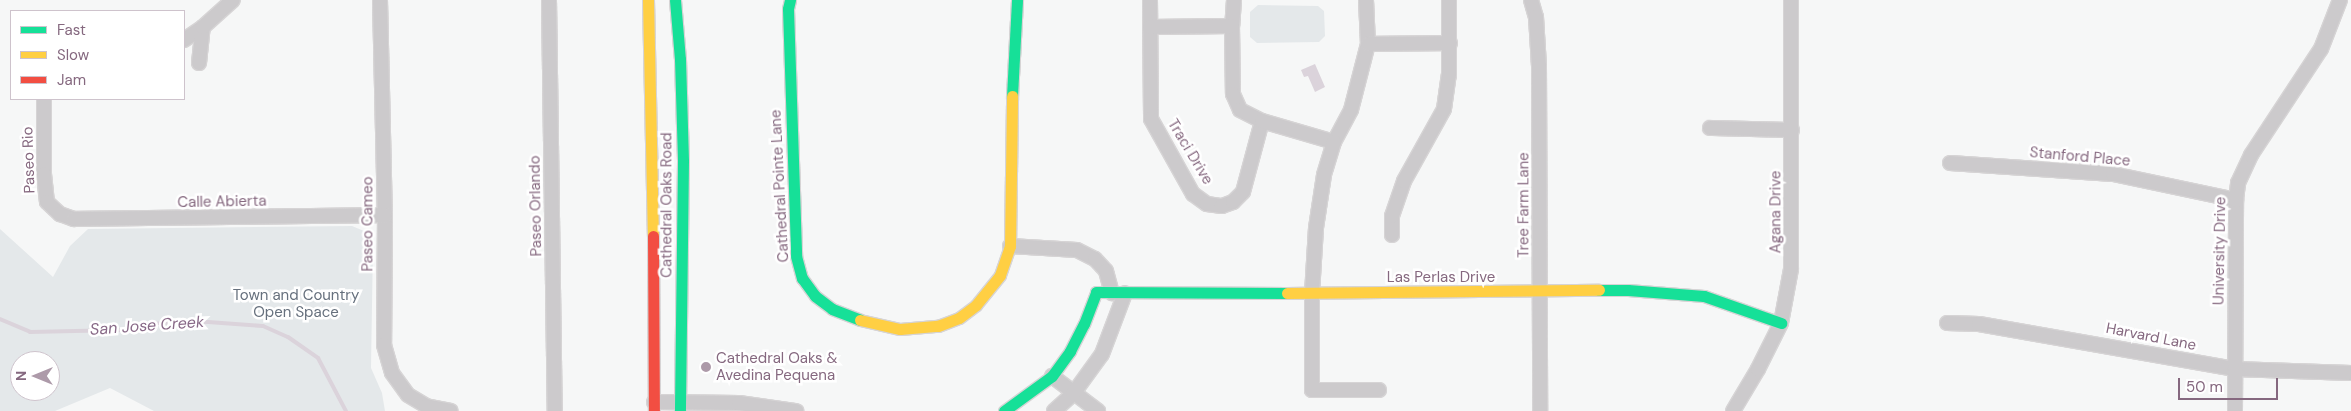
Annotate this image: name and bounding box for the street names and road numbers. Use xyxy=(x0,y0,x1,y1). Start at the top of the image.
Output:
street label: Cathedral Pointe Lane xyxy=(767,109,793,263)
street label: Traci Drive xyxy=(1163,116,1217,188)
street label: Paseo Rio xyxy=(19,126,39,194)
street label: Cathedral Oaks Road xyxy=(658,132,676,278)
street label: Stanford Place xyxy=(2029,144,2131,170)
street label: Tree Farm Lane xyxy=(1515,152,1533,258)
street label: Paseo Orlando xyxy=(526,155,546,257)
street label: Agana Drive xyxy=(1767,171,1785,253)
street label: Paseo Cameo xyxy=(359,176,377,272)
street label: Calle Abierta xyxy=(177,192,267,212)
street label: University Drive xyxy=(2210,197,2230,305)
street label: Las Perlas Drive xyxy=(1387,269,1495,287)
street label: Harvard Lane xyxy=(2104,319,2198,355)

